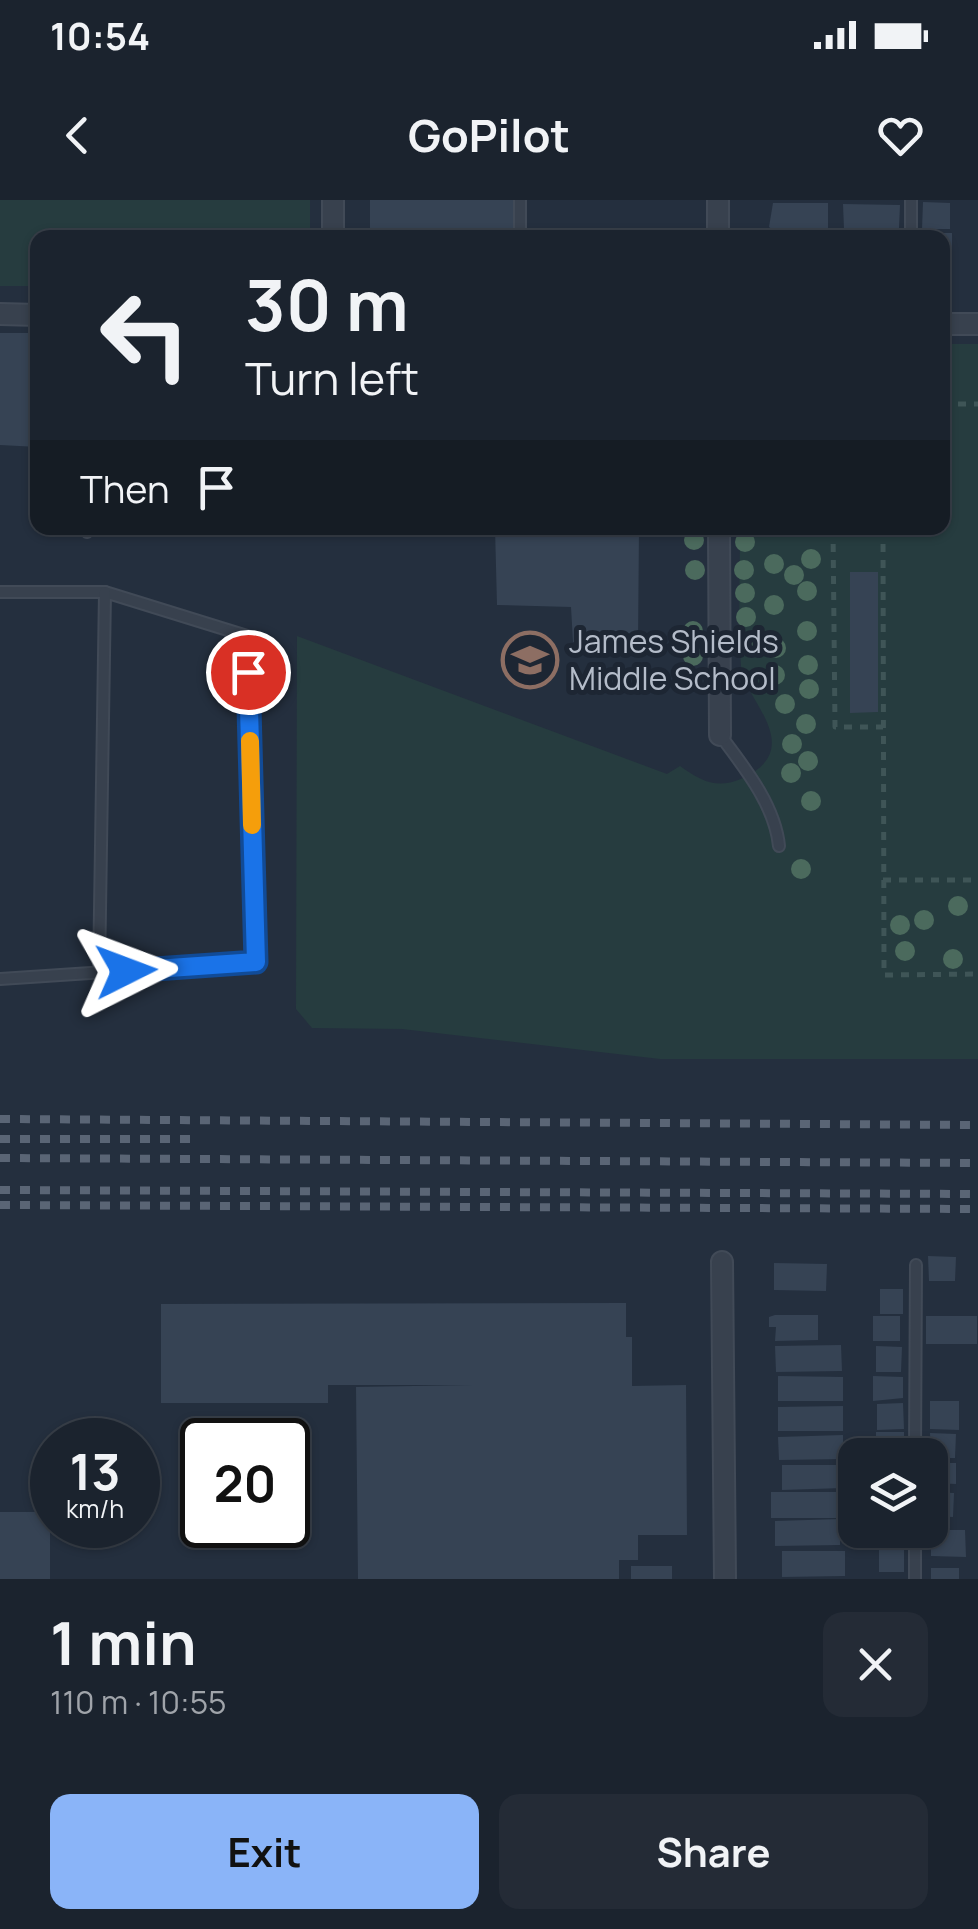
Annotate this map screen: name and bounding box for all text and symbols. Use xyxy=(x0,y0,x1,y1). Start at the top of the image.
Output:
text: 10:54 xyxy=(50,9,150,61)
text: GoPilot xyxy=(408,104,570,166)
icon: back xyxy=(50,108,105,163)
icon: heart xyxy=(873,108,928,163)
text: 30 m xyxy=(245,256,409,352)
icon: left xyxy=(80,270,210,400)
text: Turn left xyxy=(245,347,419,409)
icon: arrive xyxy=(189,460,244,515)
text: Then xyxy=(80,462,169,514)
place label: James Shields Middle School xyxy=(569,619,779,700)
pin xyxy=(206,630,291,715)
school or university icon: James Shields Middle School xyxy=(500,630,560,690)
icon: arrive xyxy=(221,645,276,700)
position arrow xyxy=(74,919,178,1023)
speed limit sign: 20 xyxy=(180,1418,310,1548)
text: 13 xyxy=(70,1437,120,1505)
map controls xyxy=(838,1438,948,1548)
button: layers xyxy=(838,1438,948,1548)
text: km/h xyxy=(66,1491,124,1526)
text: 1 min xyxy=(50,1601,197,1683)
button: close xyxy=(823,1612,928,1717)
text: 110 m · 10:55 xyxy=(50,1680,227,1724)
button: Exit xyxy=(50,1794,479,1909)
button: Share xyxy=(499,1794,928,1909)

